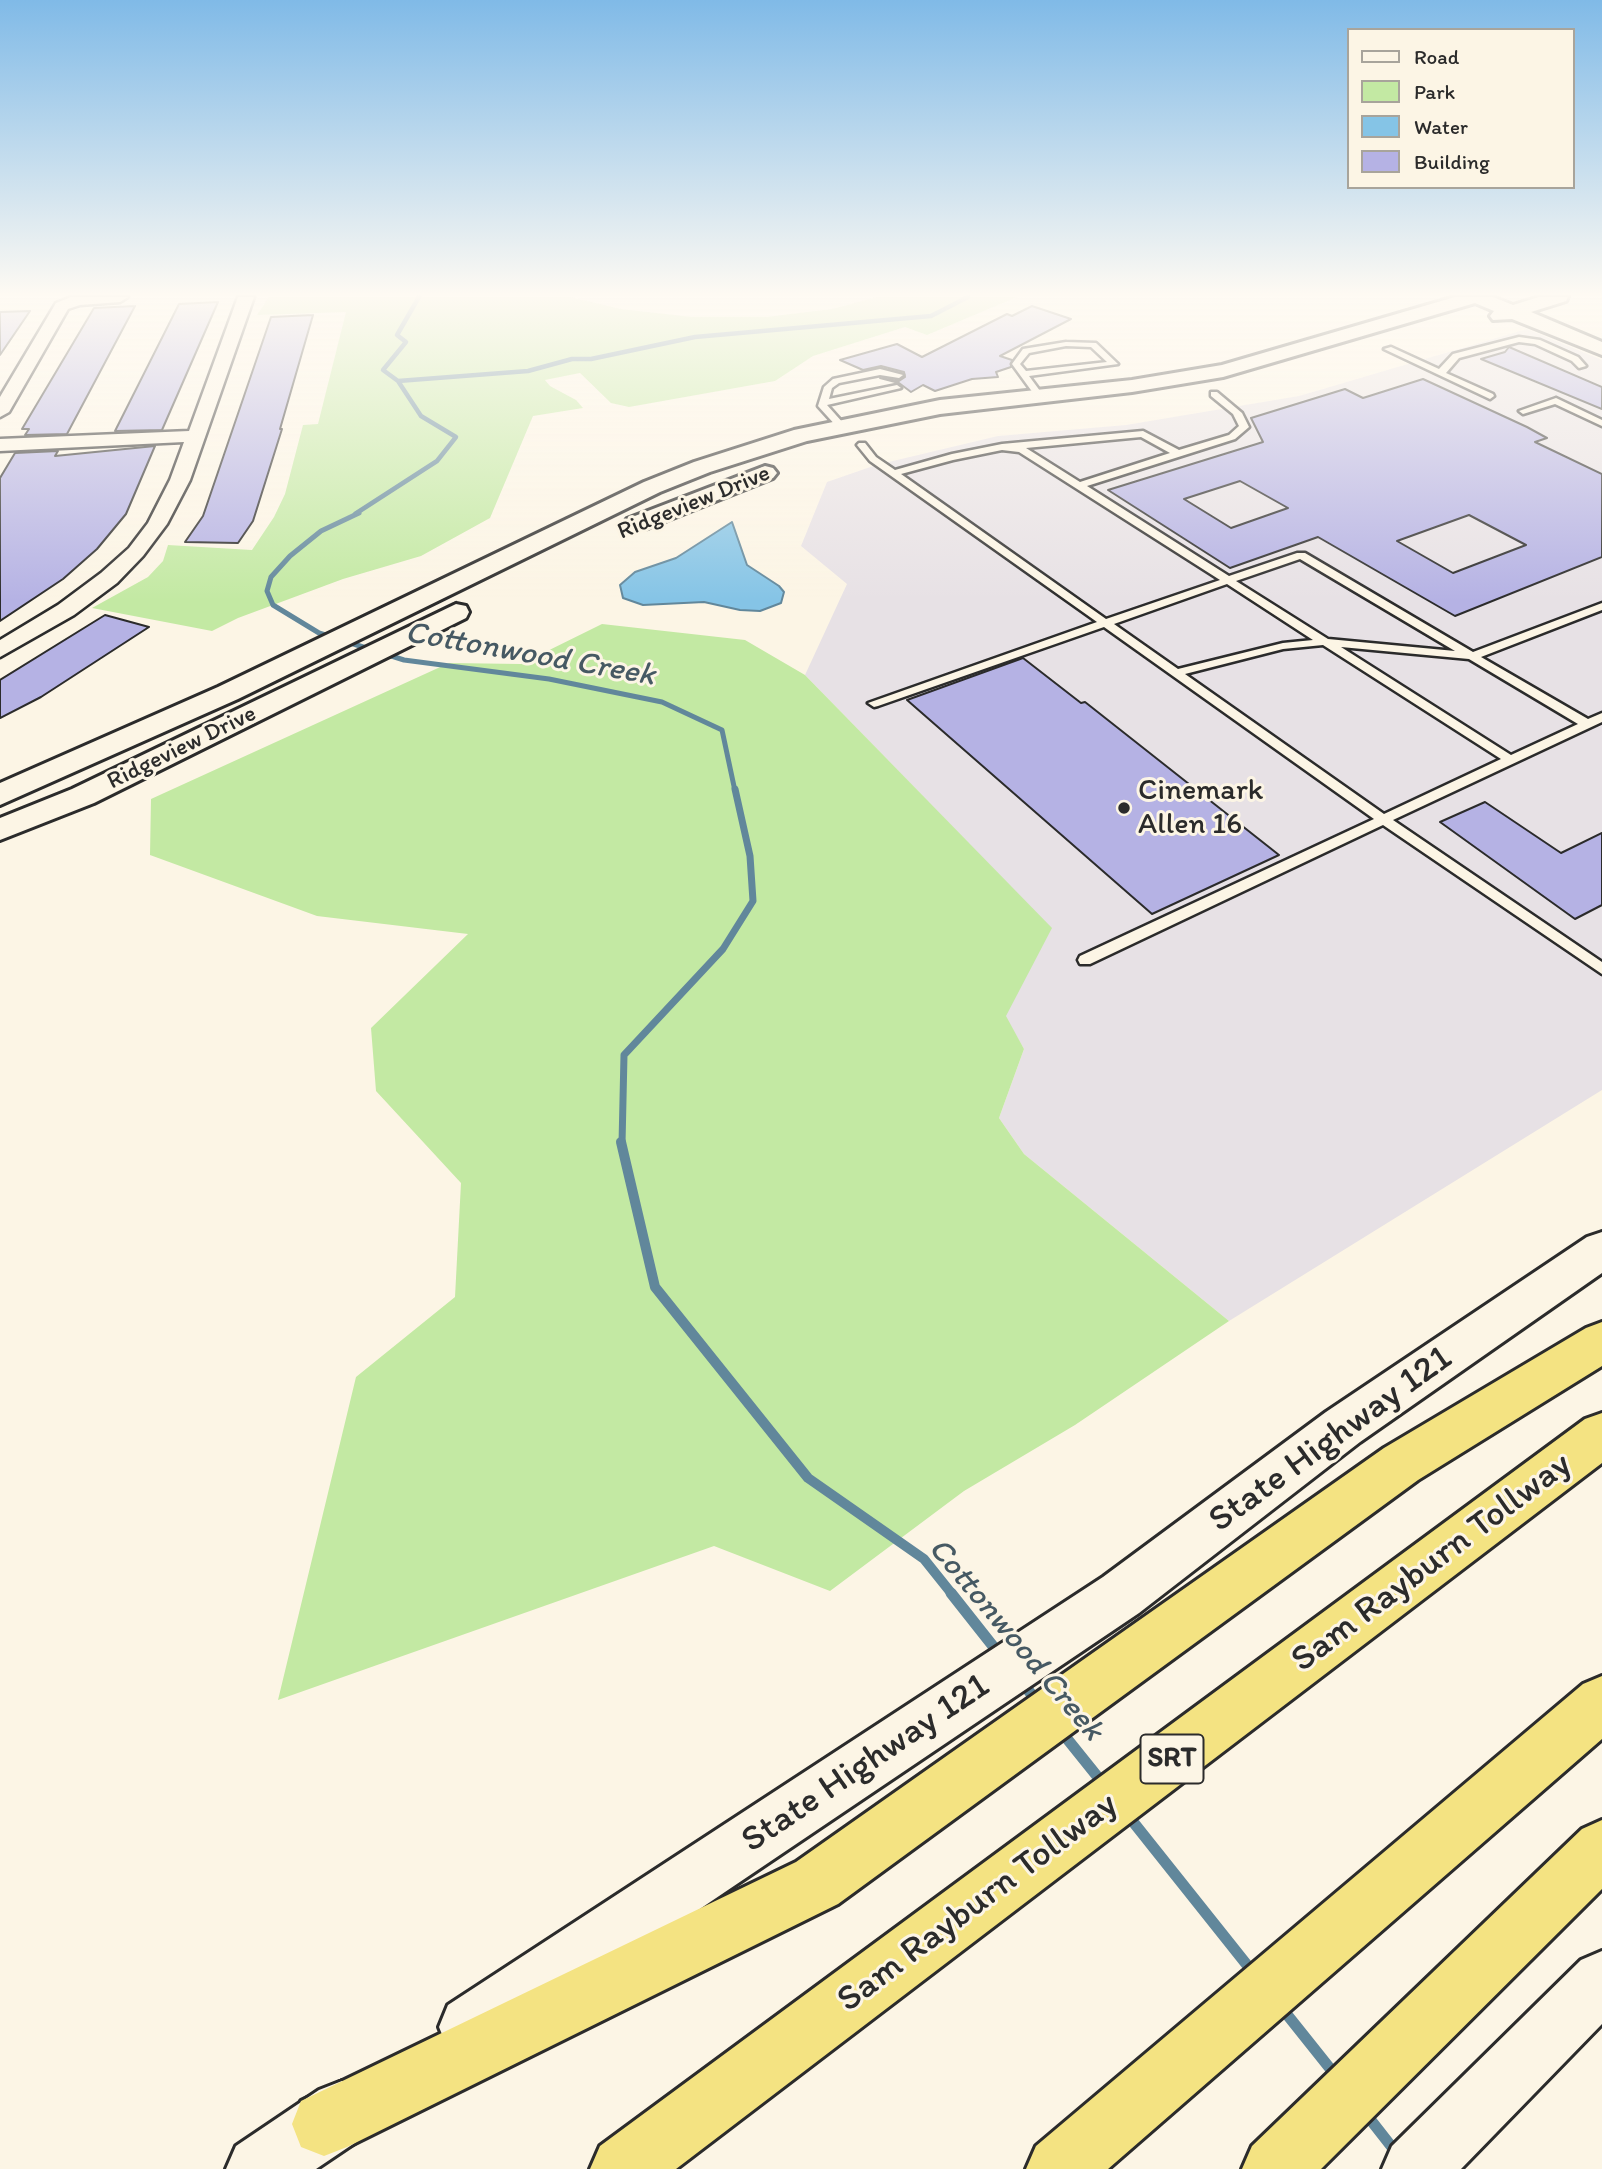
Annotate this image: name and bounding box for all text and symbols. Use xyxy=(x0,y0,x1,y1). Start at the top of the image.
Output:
legend xyxy=(1346,28,1574,189)
text: Road xyxy=(1414,44,1459,69)
text: Park xyxy=(1414,79,1455,104)
text: Water xyxy=(1414,114,1468,139)
text: Building xyxy=(1414,149,1490,174)
street label: Ridgeview Drive xyxy=(614,459,774,547)
water label: Cottonwood Creek xyxy=(402,614,658,696)
street label: Ridgeview Drive xyxy=(103,700,261,796)
place label: Cinemark Allen 16 xyxy=(1138,773,1263,844)
marker: Cinemark Allen 16 xyxy=(1116,800,1132,816)
street label: State Highway 121 xyxy=(1201,1337,1461,1543)
street label: Sam Rayburn Tollway xyxy=(1283,1443,1581,1683)
water label: Cottonwood Creek xyxy=(919,1531,1111,1749)
street label: State Highway 121 xyxy=(734,1665,998,1863)
road number: SRT xyxy=(1140,1734,1204,1784)
street label: Sam Rayburn Tollway xyxy=(829,1783,1127,2023)

